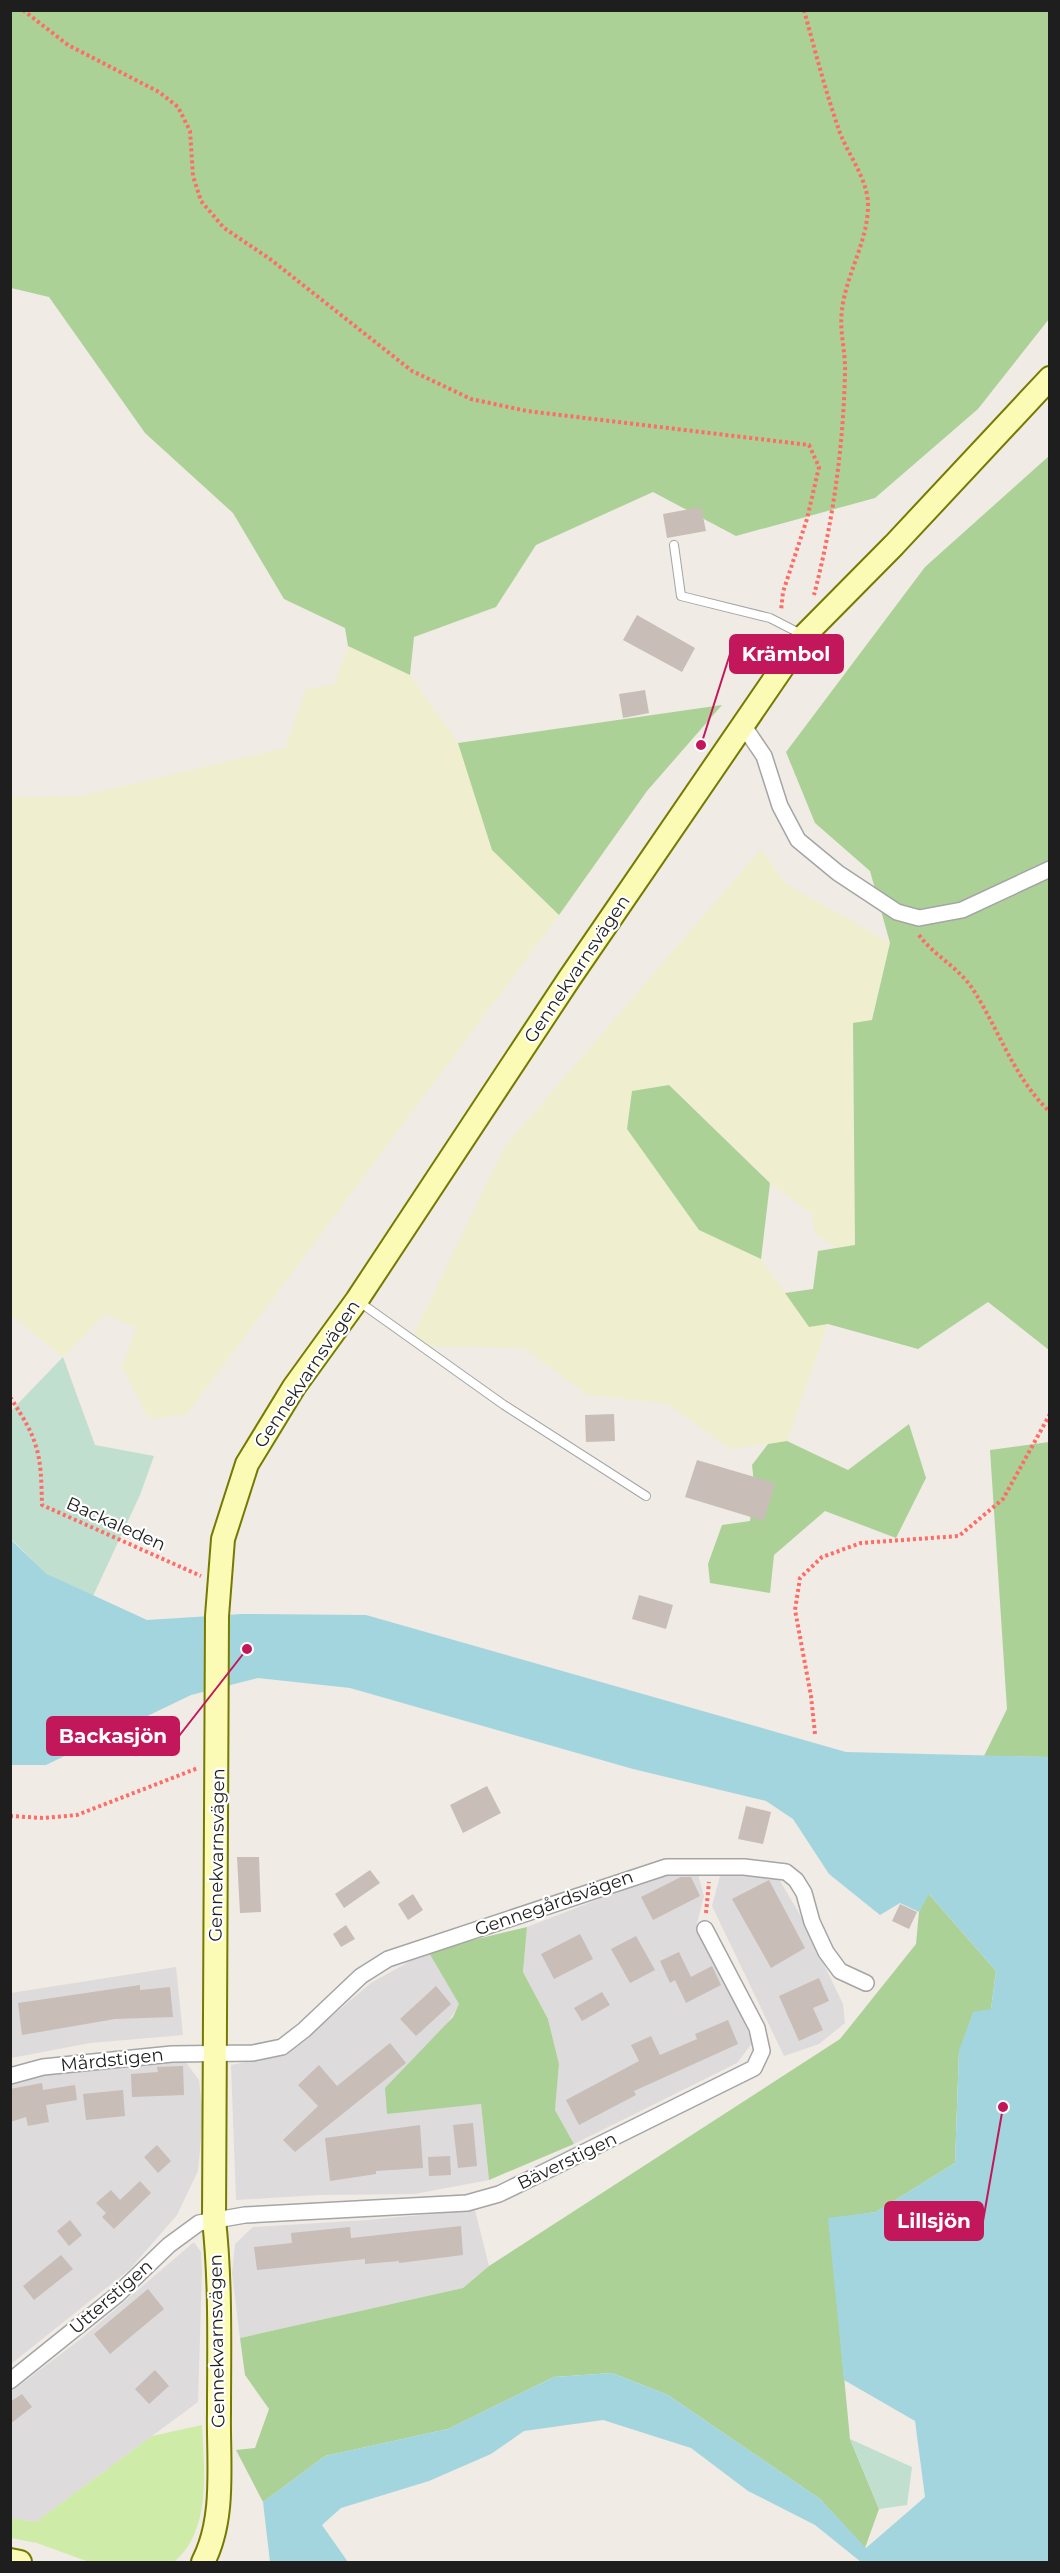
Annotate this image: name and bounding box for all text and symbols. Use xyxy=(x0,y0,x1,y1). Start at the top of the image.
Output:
callout: Krämbol xyxy=(730,635,843,673)
text: Krämbol xyxy=(742,642,830,666)
street label: Gennekvarnsvägen xyxy=(519,891,635,1047)
street label: Gennekvarnsvägen xyxy=(249,1296,365,1452)
street label: Backaleden xyxy=(63,1492,169,1556)
callout: Backasjön xyxy=(47,1717,179,1755)
text: Backasjön xyxy=(59,1724,167,1748)
street label: Gennekvarnsvägen xyxy=(204,1768,230,1942)
street label: Gennegårdsvägen xyxy=(472,1866,636,1940)
street label: Mårdstigen xyxy=(59,2044,165,2076)
street label: Bäverstigen xyxy=(514,2127,620,2195)
callout: Lillsjön xyxy=(885,2202,983,2240)
text: Lillsjön xyxy=(897,2209,971,2233)
street label: Gennekvarnsvägen xyxy=(204,2254,230,2428)
street label: Utterstigen xyxy=(65,2255,157,2339)

